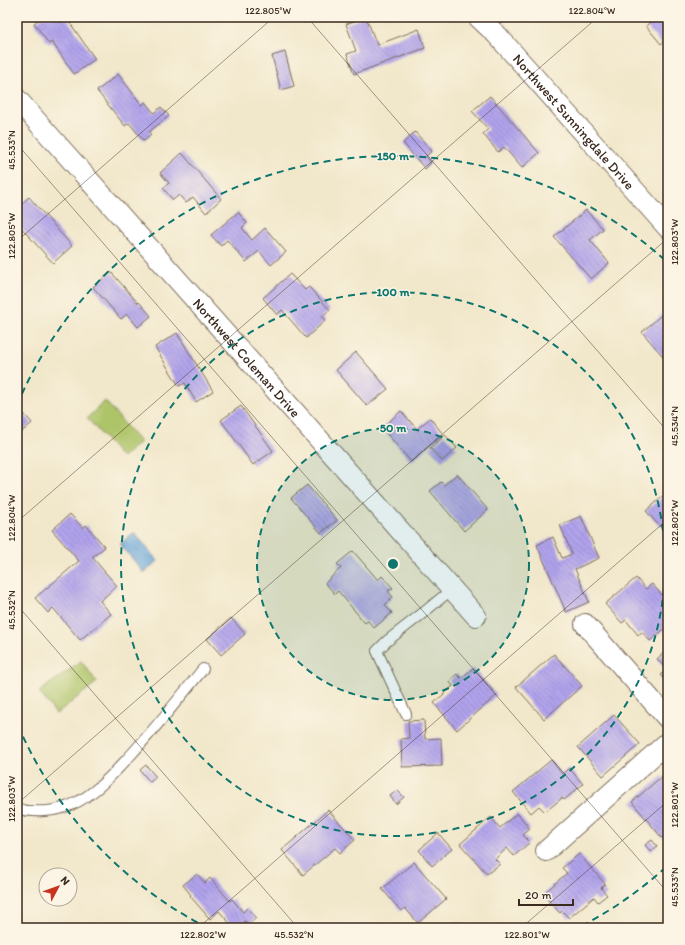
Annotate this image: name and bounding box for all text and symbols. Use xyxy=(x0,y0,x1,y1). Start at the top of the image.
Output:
text: 122.805°W xyxy=(245,4,291,17)
text: 122.804°W xyxy=(569,4,616,17)
street label: Northwest Sunningdale Drive xyxy=(509,51,638,194)
text: 45.533°N xyxy=(5,130,18,170)
text: 150 m xyxy=(377,149,410,163)
text: 122.805°W xyxy=(5,213,18,259)
text: 122.803°W xyxy=(668,218,681,265)
text: 100 m xyxy=(376,285,410,299)
street label: Northwest Coleman Drive xyxy=(189,295,304,421)
text: 45.534°N xyxy=(668,406,681,446)
text: 50 m xyxy=(380,421,407,435)
text: 122.804°W xyxy=(5,494,18,541)
text: 122.802°W xyxy=(668,500,681,546)
centre of rings xyxy=(386,557,400,571)
text: 45.532°N xyxy=(5,590,18,630)
text: 122.803°W xyxy=(5,775,18,822)
text: 122.801°W xyxy=(668,782,681,828)
north arrow xyxy=(38,867,78,907)
text: 45.533°N xyxy=(668,867,681,907)
text: N xyxy=(58,874,73,888)
scale bar xyxy=(519,881,573,907)
text: 20 m xyxy=(525,888,552,902)
text: 122.802°W xyxy=(180,928,226,941)
text: 45.532°N xyxy=(274,928,314,941)
text: 122.801°W xyxy=(504,928,550,941)

